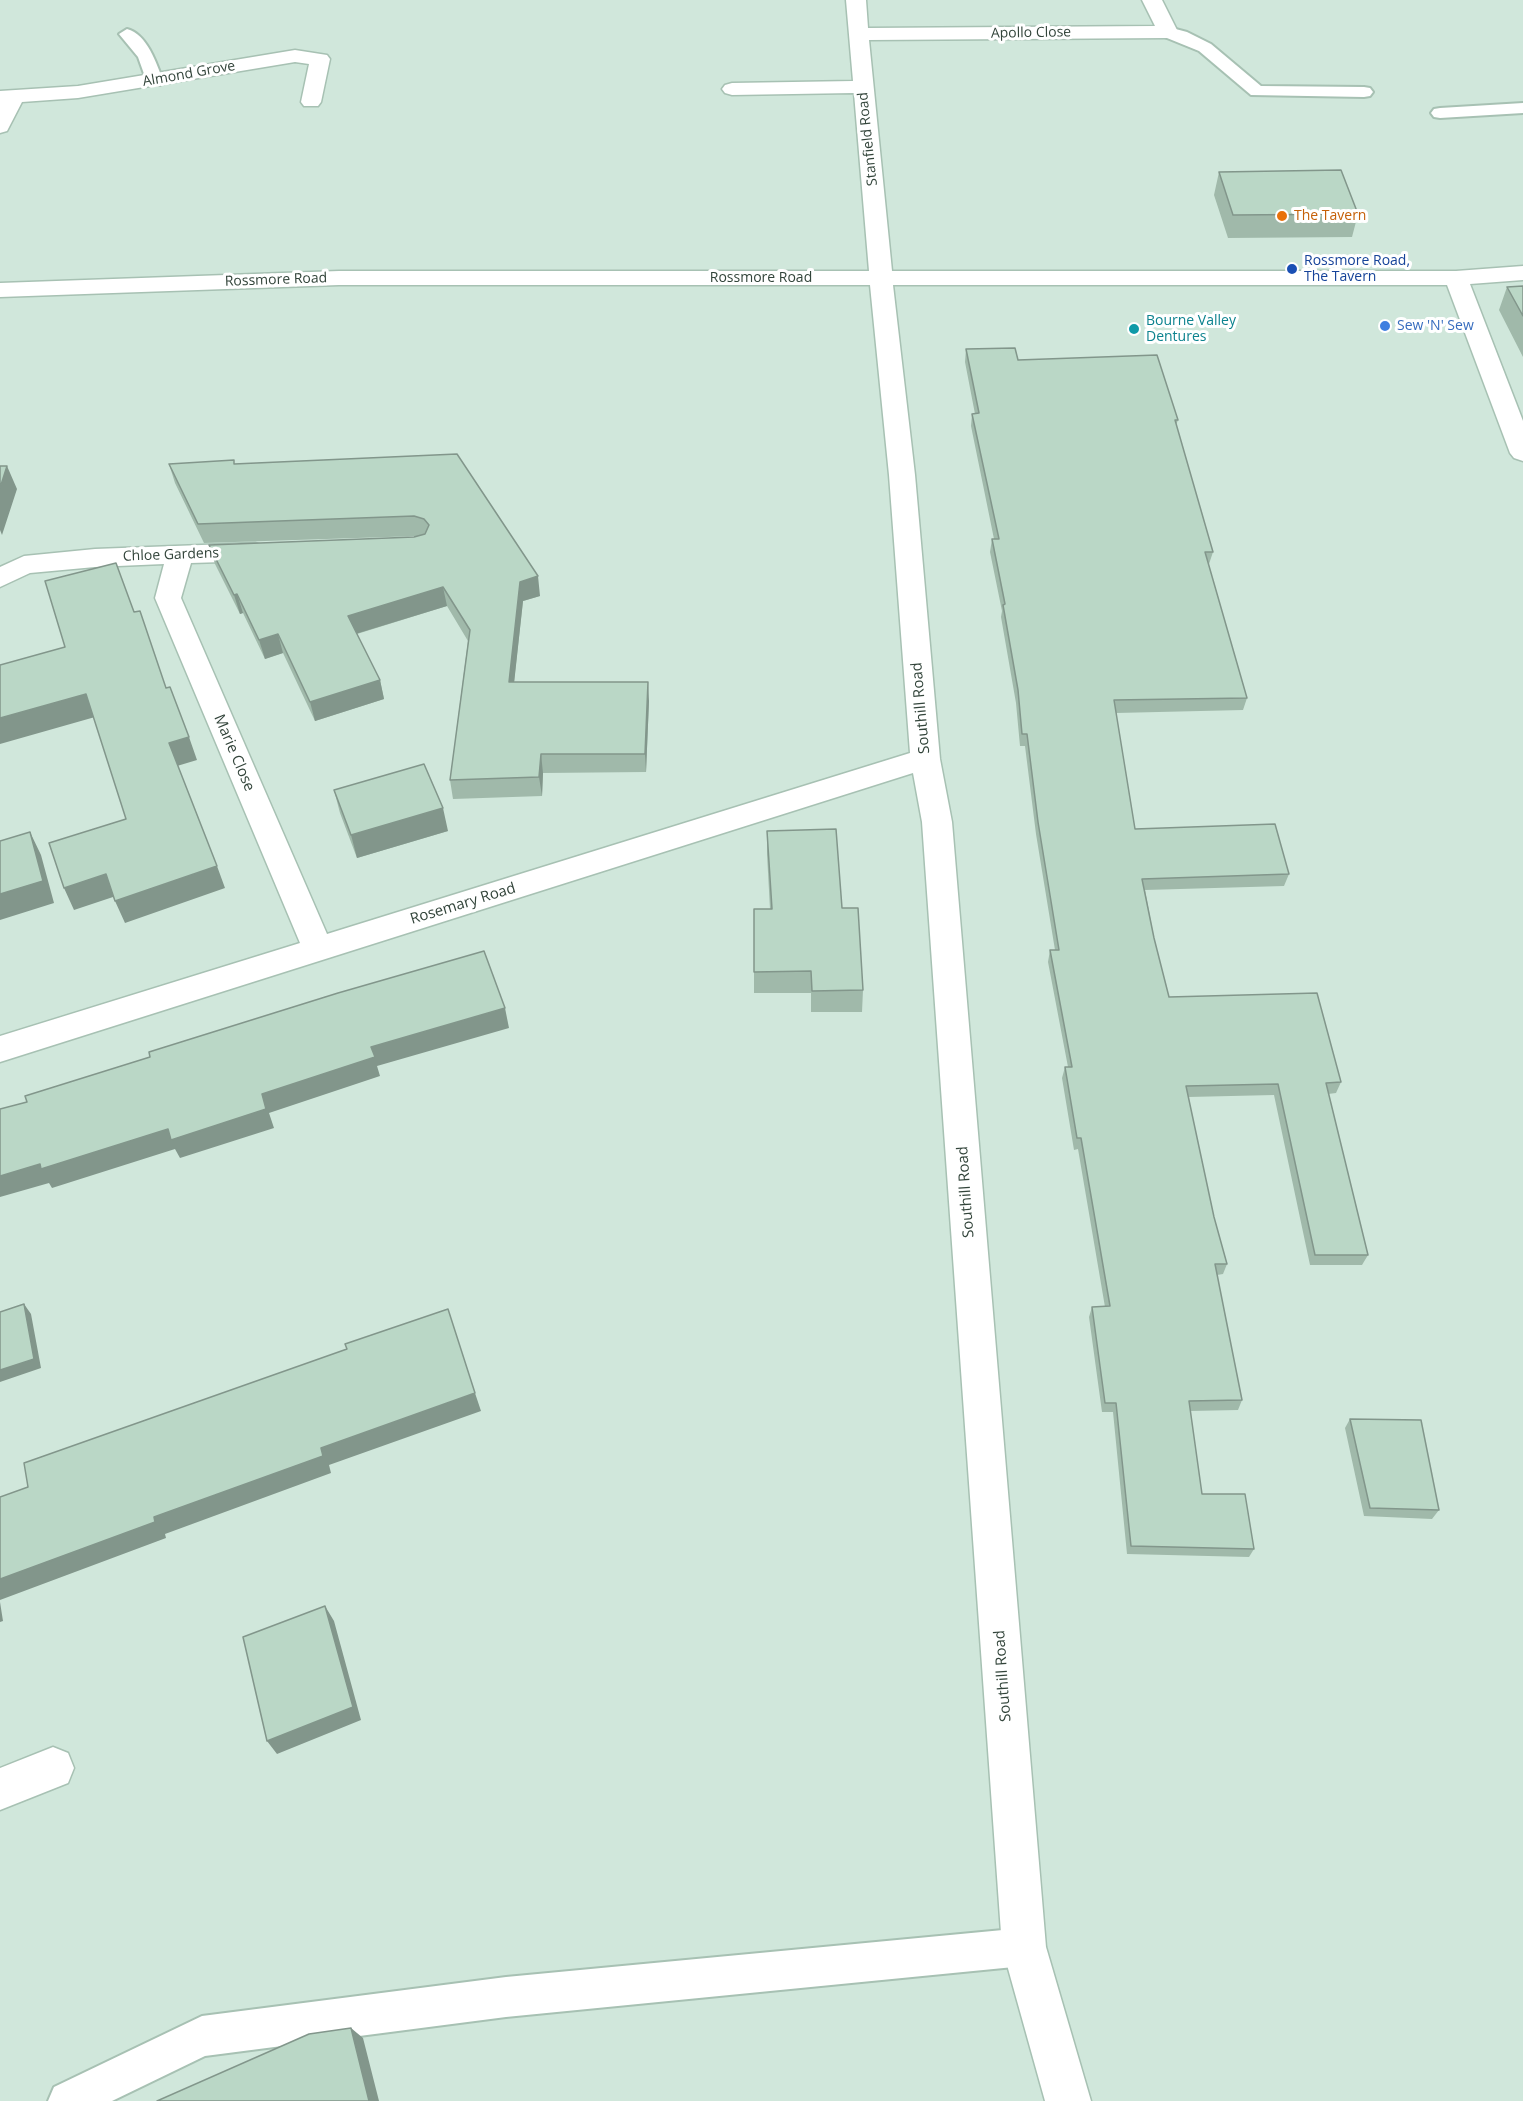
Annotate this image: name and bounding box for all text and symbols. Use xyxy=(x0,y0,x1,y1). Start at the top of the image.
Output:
street label: Apollo Close xyxy=(991,24,1071,42)
street label: Almond Grove xyxy=(141,58,237,90)
street label: Stanfield Road xyxy=(855,91,881,187)
place label: The Tavern xyxy=(1294,208,1366,224)
marker: The Tavern xyxy=(1275,209,1289,223)
place label: Rossmore Road, The Tavern xyxy=(1304,253,1410,286)
marker: Rossmore Road, The Tavern xyxy=(1285,262,1299,276)
street label: Rossmore Road xyxy=(225,270,327,290)
street label: Rossmore Road xyxy=(710,270,812,286)
place label: Bourne Valley Dentures xyxy=(1146,313,1236,346)
place label: Sew 'N' Sew xyxy=(1397,318,1474,334)
marker: Sew 'N' Sew xyxy=(1378,319,1392,333)
marker: Bourne Valley Dentures xyxy=(1127,322,1141,336)
street label: Chloe Gardens xyxy=(123,545,219,565)
street label: Southill Road xyxy=(908,661,934,755)
street label: Marie Close xyxy=(210,712,258,794)
street label: Rosemary Road xyxy=(408,879,518,929)
street label: Southill Road xyxy=(954,1145,978,1239)
street label: Southill Road xyxy=(991,1629,1015,1723)

